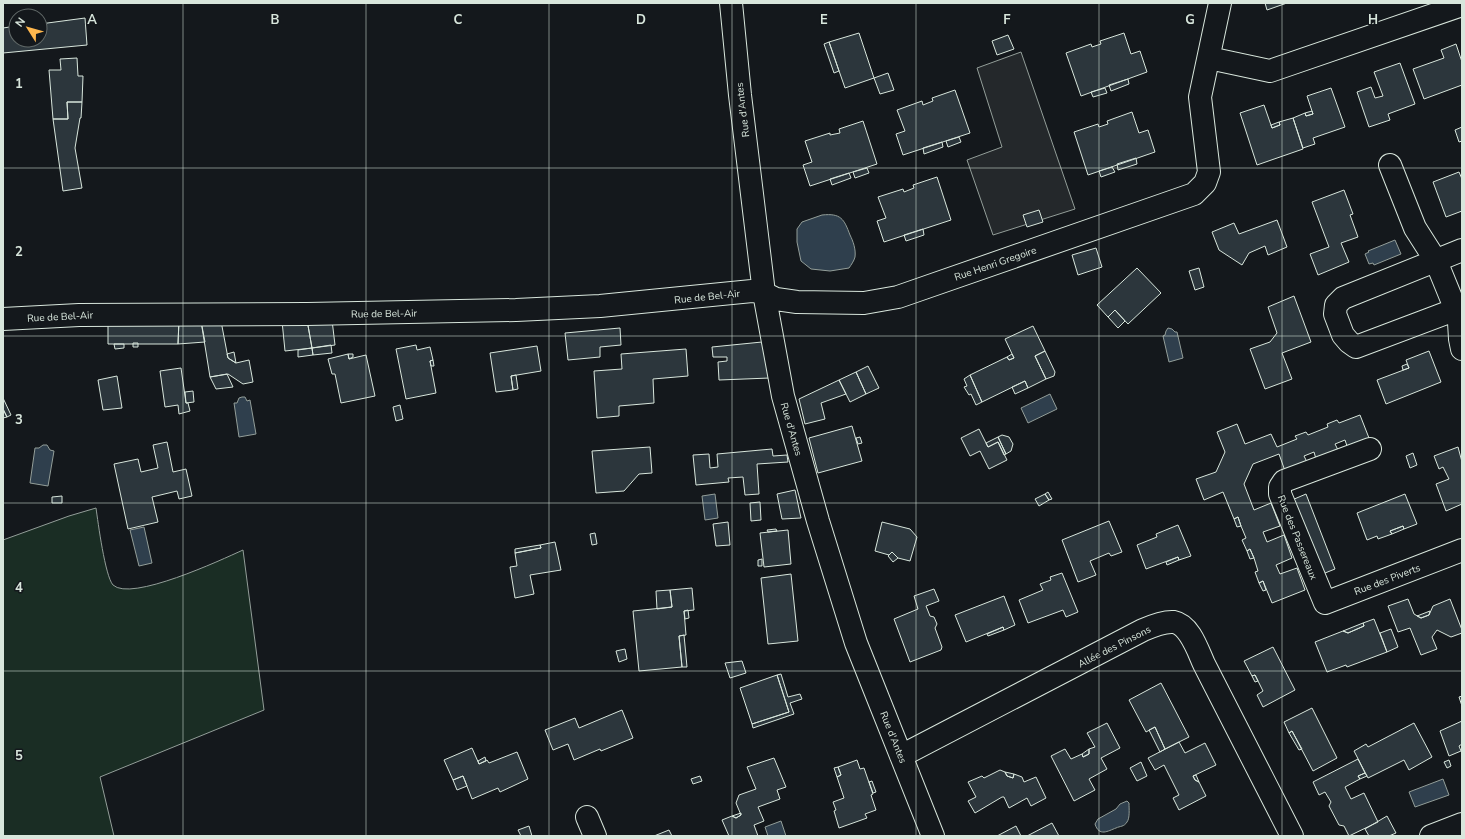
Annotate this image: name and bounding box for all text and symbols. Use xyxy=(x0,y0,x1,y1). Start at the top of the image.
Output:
north arrow xyxy=(8,8,48,48)
text: A xyxy=(87,11,97,29)
text: B xyxy=(271,11,280,29)
text: C xyxy=(454,11,463,29)
text: D xyxy=(636,11,646,29)
text: E xyxy=(820,11,828,29)
text: F xyxy=(1003,11,1011,29)
text: G xyxy=(1185,11,1195,29)
text: H xyxy=(1368,11,1378,29)
text: N xyxy=(12,14,29,30)
text: 1 xyxy=(15,75,23,93)
street label: Rue d'Antes xyxy=(733,82,753,138)
text: 2 xyxy=(15,243,23,261)
street label: Rue Henri Gregoire xyxy=(952,243,1038,285)
street label: Rue de Bel-Air xyxy=(673,287,741,307)
street label: Rue de Bel-Air xyxy=(351,306,418,322)
street label: Rue de Bel-Air xyxy=(27,308,94,326)
street label: Rue d'Antes xyxy=(777,401,805,458)
text: 3 xyxy=(15,411,23,429)
street label: Rue des Passereaux xyxy=(1274,493,1321,582)
street label: Rue des Piverts xyxy=(1352,561,1423,599)
text: 4 xyxy=(15,579,23,597)
street label: Allée des Pinsons xyxy=(1076,622,1153,671)
street label: Rue d'Antes xyxy=(876,709,910,766)
text: 5 xyxy=(15,747,23,765)

